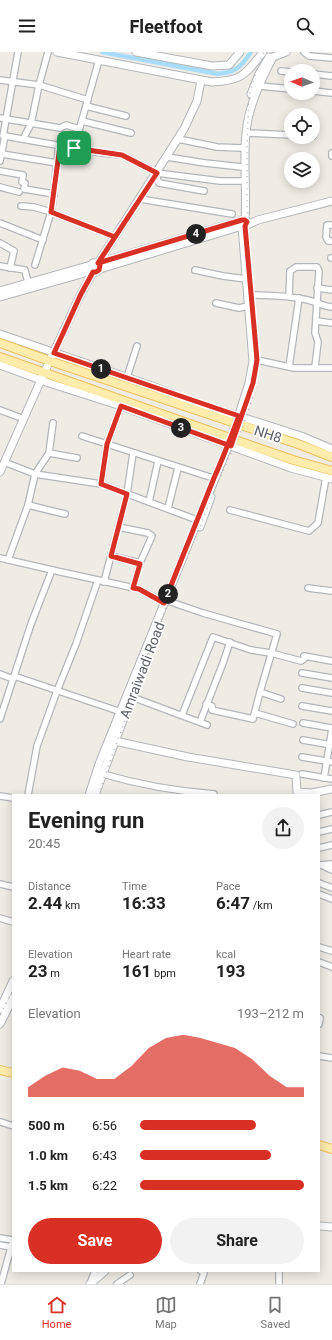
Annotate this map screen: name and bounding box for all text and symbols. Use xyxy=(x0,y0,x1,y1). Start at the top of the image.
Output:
icon: menu xyxy=(16,15,38,37)
icon: search xyxy=(294,15,316,37)
text: Fleetfoot xyxy=(129,16,203,37)
north arrow xyxy=(284,64,320,100)
map controls xyxy=(284,64,320,188)
button: locate xyxy=(284,108,320,144)
pin xyxy=(57,131,91,165)
icon: arrive xyxy=(63,137,85,159)
button: layers xyxy=(284,152,320,188)
pin: 4 xyxy=(186,224,206,244)
text: 4 xyxy=(193,227,199,240)
pin: 1 xyxy=(91,359,111,379)
text: 1 xyxy=(98,362,104,375)
pin: 3 xyxy=(171,418,191,438)
text: 3 xyxy=(178,421,184,434)
street label: NH8 xyxy=(252,422,284,446)
pin: 2 xyxy=(158,584,178,604)
text: 2 xyxy=(165,587,171,600)
street label: Amraiwadi Road xyxy=(116,620,168,720)
button: share xyxy=(262,807,304,849)
text: Evening run xyxy=(28,808,144,833)
text: 20:45 xyxy=(28,836,60,851)
text: Distance xyxy=(28,880,71,893)
text: Time xyxy=(122,880,147,893)
text: Pace xyxy=(216,880,240,893)
text: 2.44 xyxy=(28,893,62,913)
text: 16:33 xyxy=(122,893,166,913)
text: 6:47 xyxy=(216,893,250,913)
text: km xyxy=(62,899,80,912)
text: /km xyxy=(250,899,273,912)
text: Elevation xyxy=(28,948,73,961)
text: Heart rate xyxy=(122,948,171,961)
text: kcal xyxy=(216,948,236,961)
text: 23 xyxy=(28,961,48,981)
text: 161 xyxy=(122,961,151,981)
text: 193 xyxy=(216,961,245,981)
text: m xyxy=(48,967,60,980)
text: bpm xyxy=(151,967,176,980)
text: Elevation xyxy=(28,1006,81,1021)
text: 193–212 m xyxy=(237,1006,304,1021)
text: 500 m xyxy=(28,1118,65,1133)
text: 6:56 xyxy=(92,1118,117,1133)
text: 1.0 km xyxy=(28,1148,68,1163)
text: 6:43 xyxy=(92,1148,117,1163)
text: 1.5 km xyxy=(28,1178,68,1193)
text: 6:22 xyxy=(92,1178,117,1193)
button: Save xyxy=(28,1218,162,1264)
button: Share xyxy=(170,1218,304,1264)
tab: Home xyxy=(42,1294,71,1331)
tab: Map xyxy=(155,1294,177,1331)
tab: Saved xyxy=(260,1294,290,1331)

